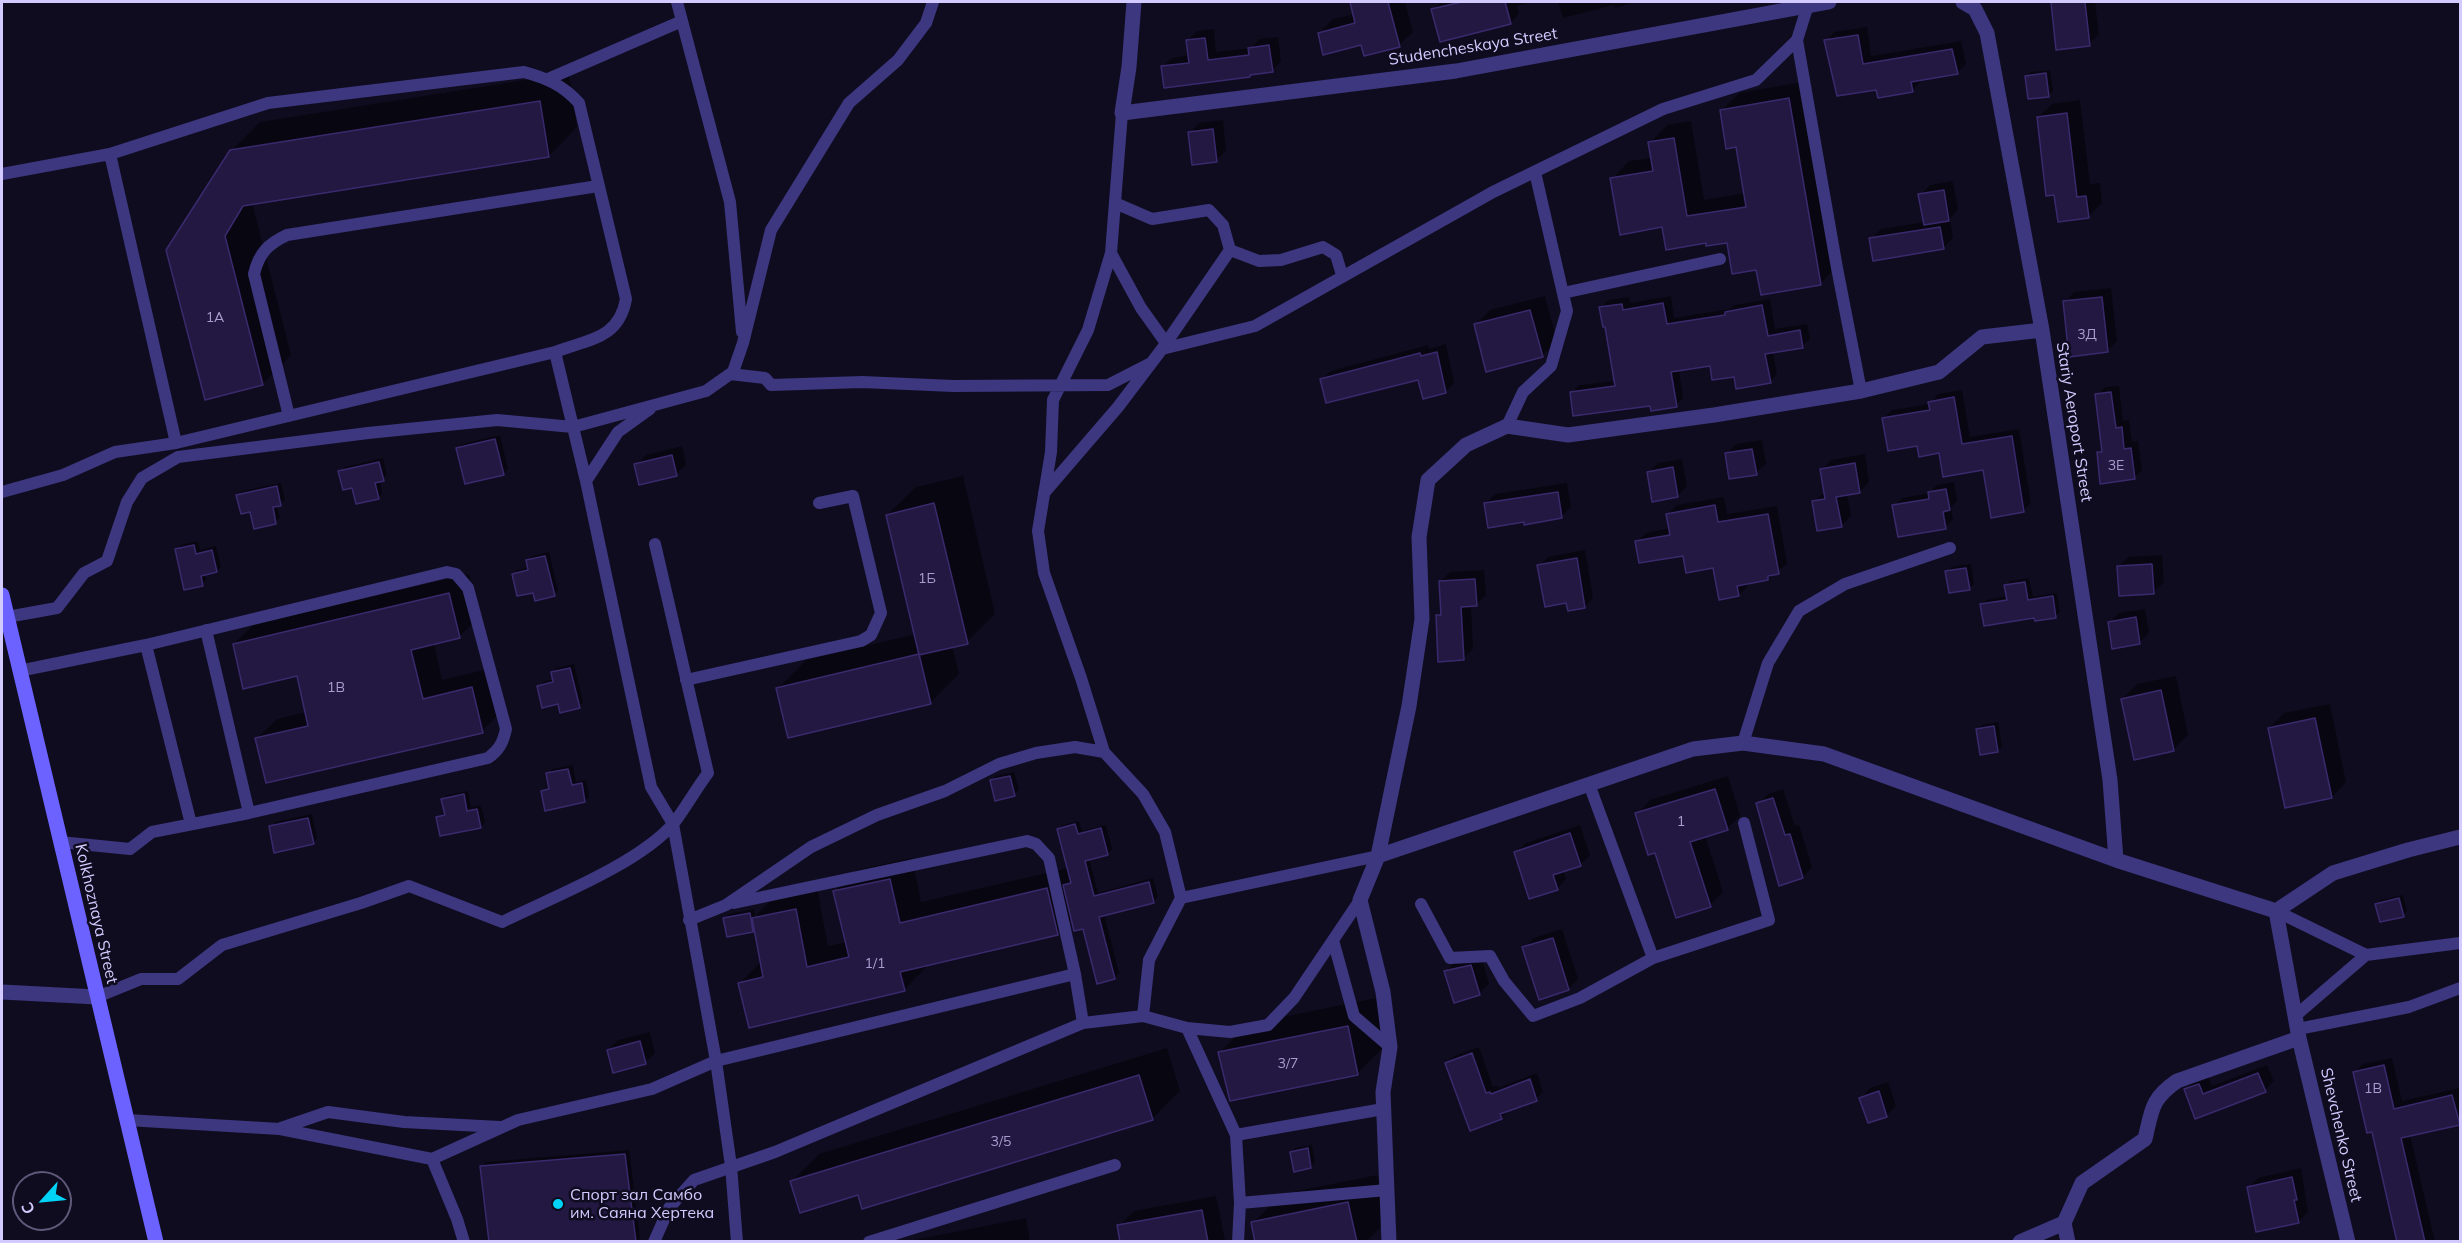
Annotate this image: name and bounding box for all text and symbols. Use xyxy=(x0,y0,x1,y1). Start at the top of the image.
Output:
street label: Studencheskaya Street xyxy=(1387,24,1559,70)
house number: 1А xyxy=(206,310,224,326)
house number: 3Д xyxy=(2077,327,2097,343)
street label: Stariy Aeroport Street xyxy=(2052,341,2096,503)
house number: 3Е xyxy=(2108,458,2124,474)
house number: 1Б xyxy=(918,571,936,587)
house number: 1В xyxy=(327,680,345,696)
house number: 1 xyxy=(1677,814,1685,830)
street label: Kolkhoznaya Street xyxy=(71,842,121,986)
house number: 1/1 xyxy=(865,956,885,972)
house number: 3/7 xyxy=(1278,1056,1298,1072)
street label: Shevchenko Street xyxy=(2316,1066,2366,1204)
house number: 1В xyxy=(2364,1081,2382,1097)
house number: 3/5 xyxy=(991,1134,1011,1150)
north arrow xyxy=(12,1171,72,1231)
place label: Спорт зал Самбо им. Саяна Хертека xyxy=(570,1185,714,1223)
marker: Спорт зал Самбо им. Саяна Хертека xyxy=(551,1197,565,1211)
text: С xyxy=(16,1199,39,1218)

